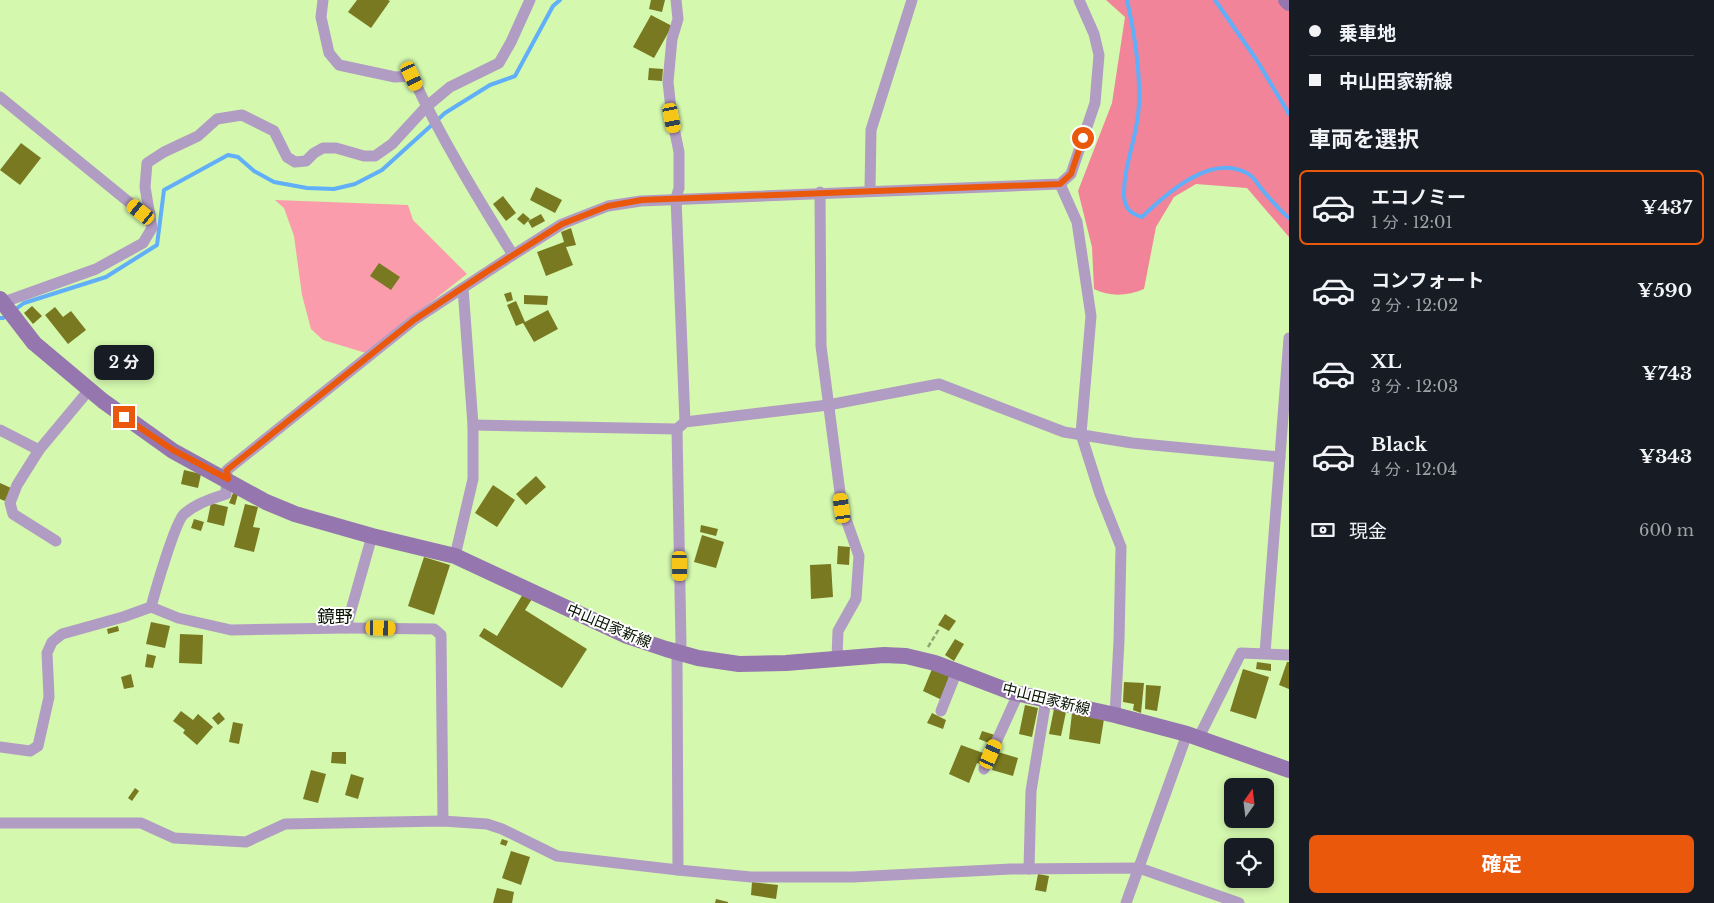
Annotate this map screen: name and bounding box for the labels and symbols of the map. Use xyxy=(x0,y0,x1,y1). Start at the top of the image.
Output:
car xyxy=(398,59,425,93)
car xyxy=(661,102,682,134)
route start xyxy=(1072,127,1094,149)
car xyxy=(124,197,157,227)
callout: 2 分 xyxy=(94,344,154,380)
route end xyxy=(113,406,135,428)
car xyxy=(832,492,851,524)
car xyxy=(672,551,687,581)
street label: 中山田家新線 xyxy=(564,599,654,652)
district label: 鏡野 xyxy=(317,606,353,628)
car xyxy=(365,620,396,636)
street label: 中山田家新線 xyxy=(1000,678,1092,719)
car xyxy=(978,737,1003,771)
north arrow xyxy=(1224,778,1274,828)

